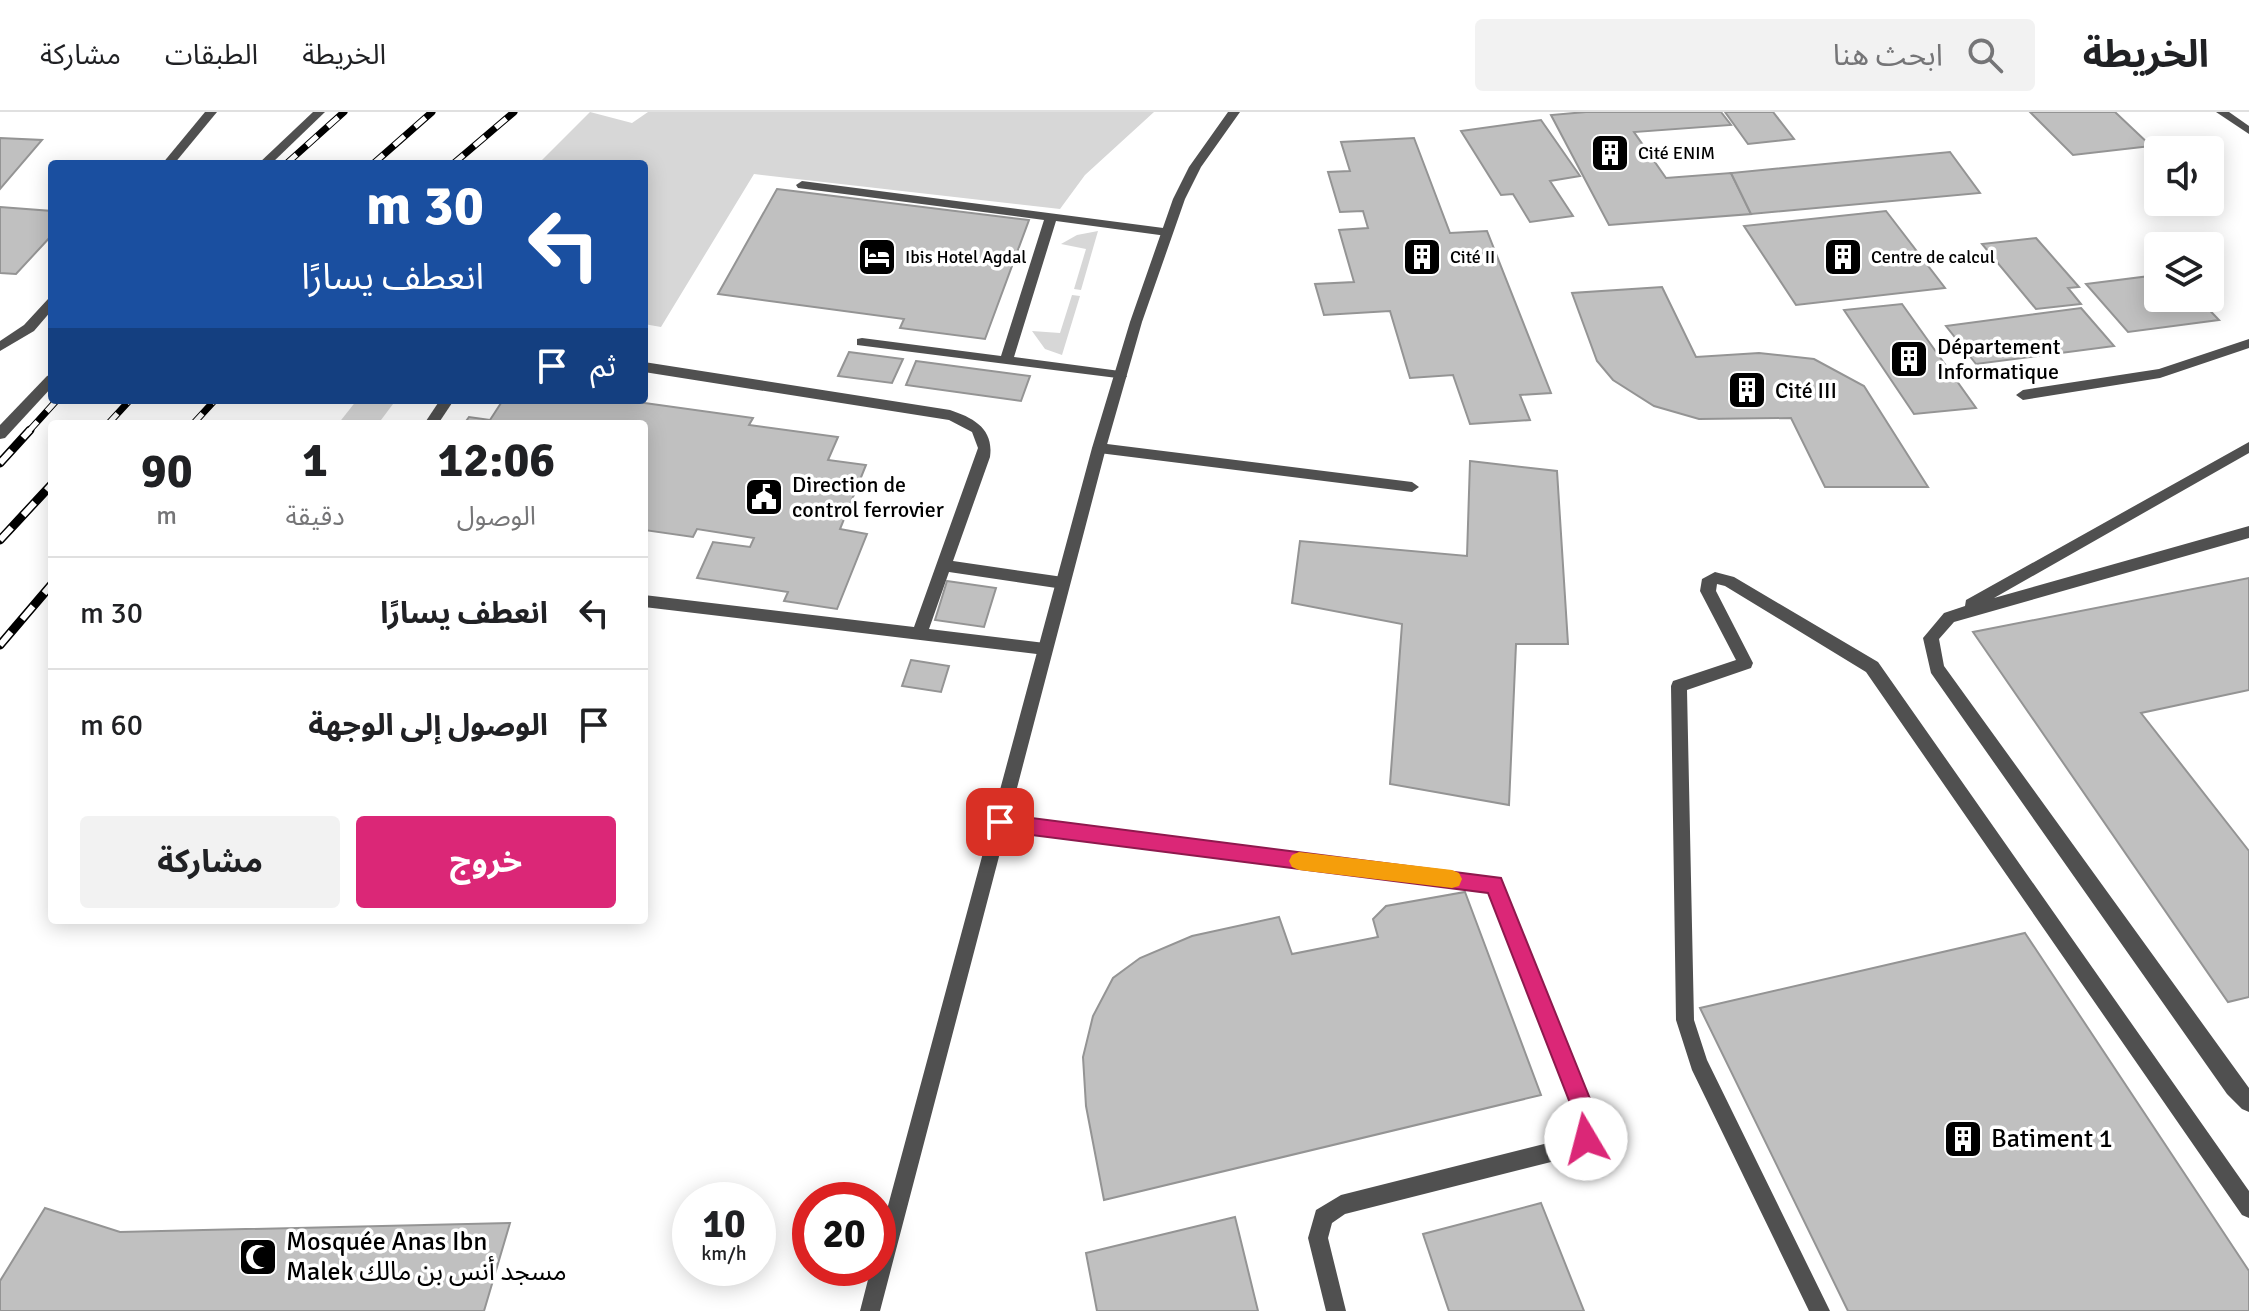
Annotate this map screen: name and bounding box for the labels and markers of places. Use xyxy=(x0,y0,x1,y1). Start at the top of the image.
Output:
building icon: Cité ENIM xyxy=(1589,132,1631,174)
place label: Cité ENIM xyxy=(1638,142,1715,164)
hotel icon: Ibis Hotel Agdal xyxy=(856,236,898,278)
building icon: Cité II xyxy=(1401,236,1443,278)
building icon: Centre de calcul xyxy=(1822,236,1864,278)
place label: Ibis Hotel Agdal xyxy=(905,246,1027,268)
place label: Cité II xyxy=(1450,246,1495,268)
place label: Centre de calcul xyxy=(1871,246,1995,268)
place label: Département Informatique xyxy=(1937,333,2061,385)
building icon: Département Informatique xyxy=(1888,338,1930,380)
building icon: Cité III xyxy=(1726,369,1768,411)
place label: Cité III xyxy=(1775,377,1837,404)
place label: Direction de control ferrovier xyxy=(792,471,944,523)
public building icon: Direction de control ferrovier xyxy=(743,476,785,518)
pin xyxy=(966,788,1034,856)
building icon: Batiment 1 xyxy=(1942,1118,1984,1160)
place label: Batiment 1 xyxy=(1991,1123,2113,1155)
place label: Mosquée Anas Ibn Malek مسجد أنس بن مالك xyxy=(286,1226,567,1288)
mosque icon: Mosquée Anas Ibn Malek مسجد أنس بن مالك xyxy=(237,1236,279,1278)

